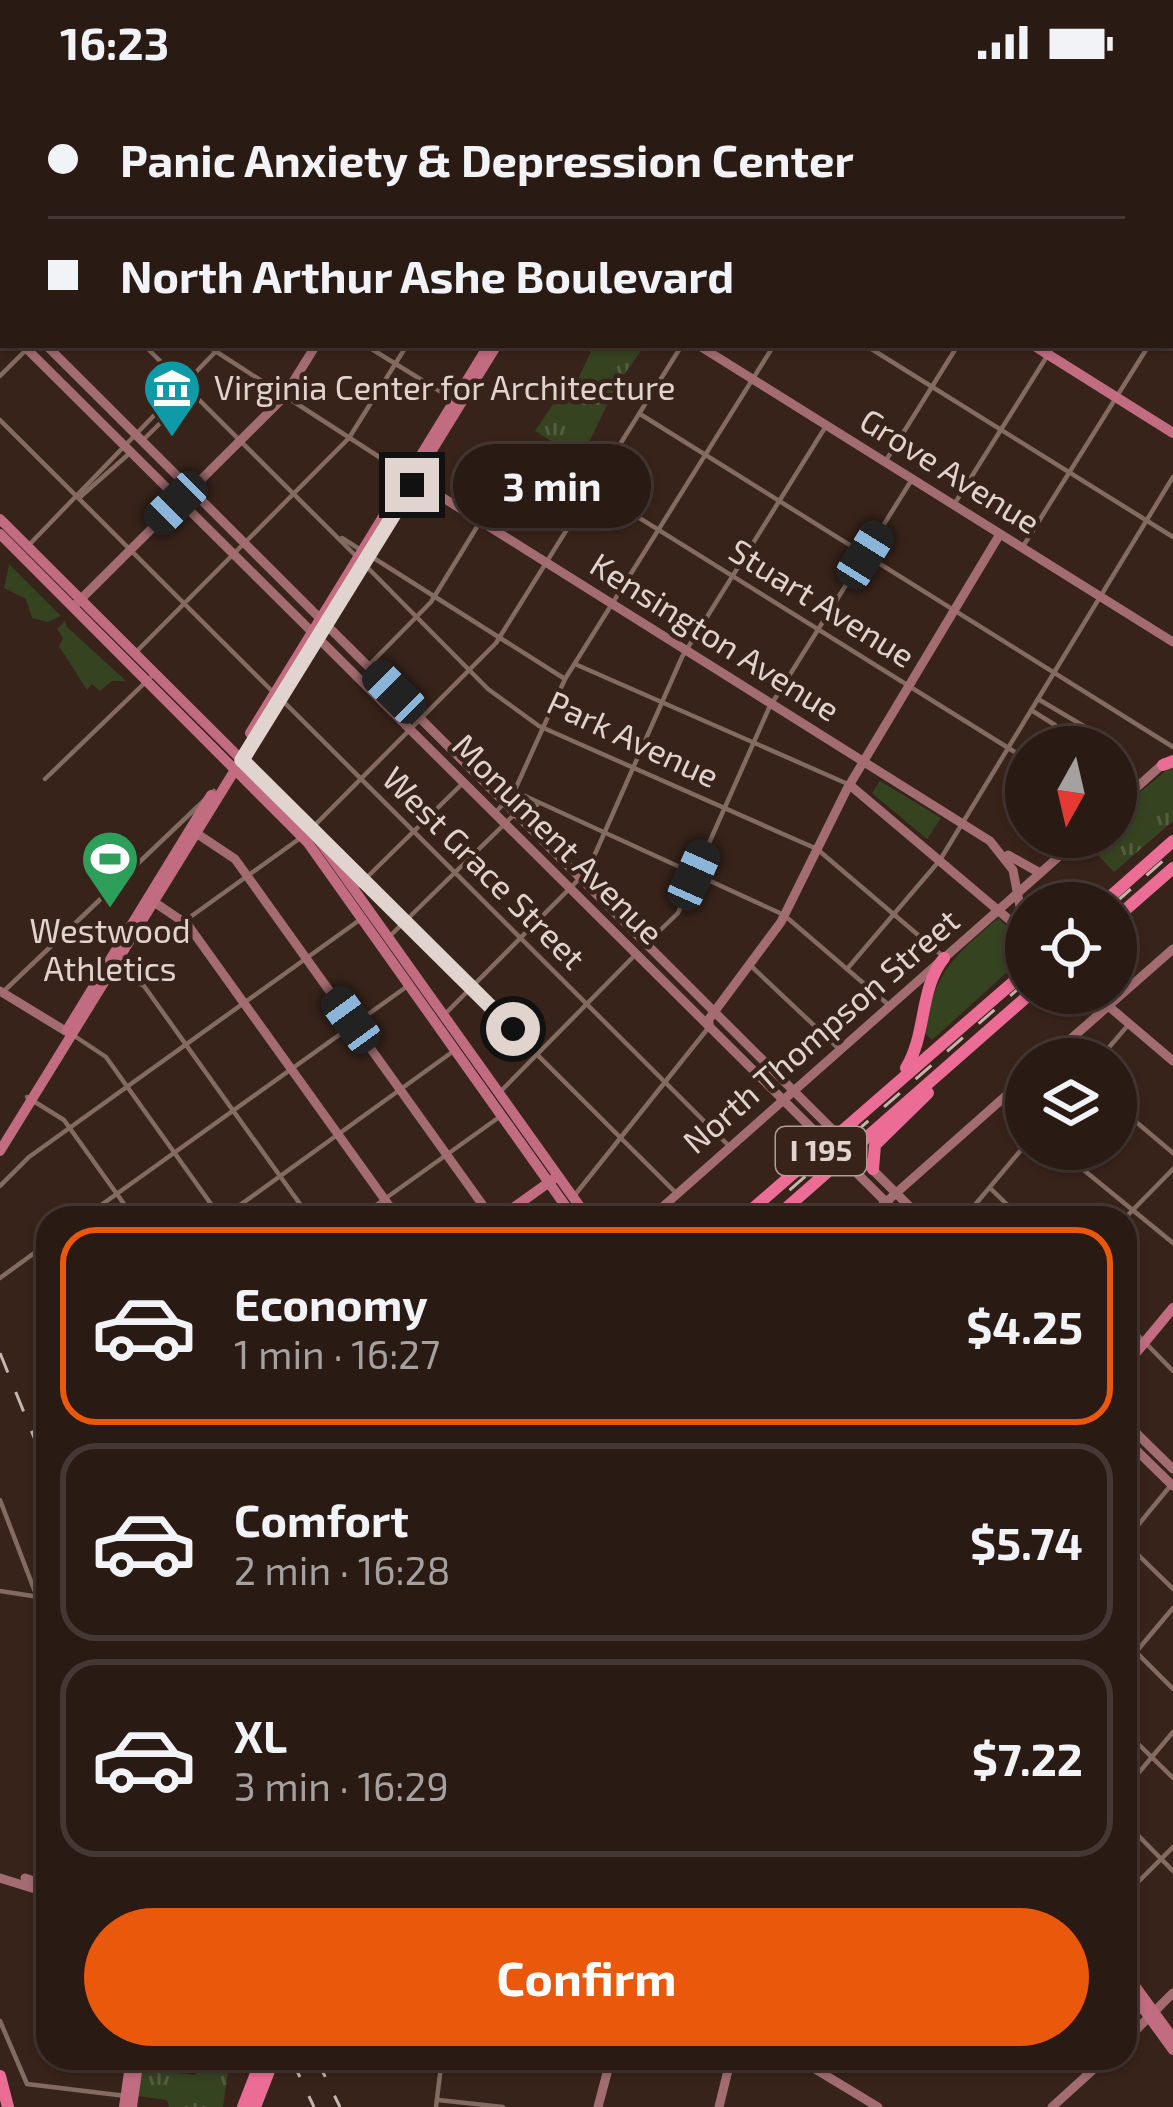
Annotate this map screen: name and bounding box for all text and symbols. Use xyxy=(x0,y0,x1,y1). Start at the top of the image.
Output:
text: 16:23 xyxy=(60,15,169,69)
text: Panic Anxiety & Depression Center xyxy=(120,132,854,186)
text: North Arthur Ashe Boulevard xyxy=(120,248,734,302)
museum icon: Virginia Center for Architecture xyxy=(141,357,203,439)
place label: Virginia Center for Architecture xyxy=(214,367,675,407)
street label: Grove Avenue xyxy=(853,399,1048,541)
callout: 3 min xyxy=(454,443,652,527)
route end xyxy=(385,458,439,512)
text: 3 min xyxy=(502,462,602,509)
car xyxy=(138,465,214,541)
car xyxy=(831,515,899,595)
street label: Stuart Avenue xyxy=(723,529,923,675)
street label: Kensington Avenue xyxy=(584,543,847,729)
car xyxy=(356,654,432,730)
street label: Park Avenue xyxy=(541,681,725,795)
street label: Monument Avenue xyxy=(445,725,672,952)
north arrow xyxy=(1005,726,1137,858)
map controls xyxy=(1005,726,1137,1170)
street label: West Grace Street xyxy=(375,758,594,977)
sports icon: Westwood Athletics xyxy=(79,828,141,910)
car xyxy=(663,835,725,915)
button: locate xyxy=(1005,882,1137,1014)
street label: North Thompson Street xyxy=(674,900,966,1161)
place label: Westwood Athletics xyxy=(29,910,191,988)
car xyxy=(315,980,387,1060)
route start xyxy=(486,1002,540,1056)
button: layers xyxy=(1005,1038,1137,1170)
road number: I 195 xyxy=(776,1127,866,1175)
icon: car xyxy=(90,1272,198,1380)
text: Economy xyxy=(234,1276,428,1330)
text: $4.25 xyxy=(966,1299,1083,1353)
text: 1 min · 16:27 xyxy=(234,1330,440,1377)
icon: car xyxy=(90,1488,198,1596)
text: Comfort xyxy=(234,1492,409,1546)
text: $5.74 xyxy=(970,1515,1083,1569)
text: 2 min · 16:28 xyxy=(234,1546,450,1593)
icon: car xyxy=(90,1704,198,1812)
text: XL xyxy=(234,1708,287,1762)
text: $7.22 xyxy=(972,1731,1083,1785)
text: 3 min · 16:29 xyxy=(234,1762,449,1809)
button: Confirm xyxy=(84,1908,1089,2046)

